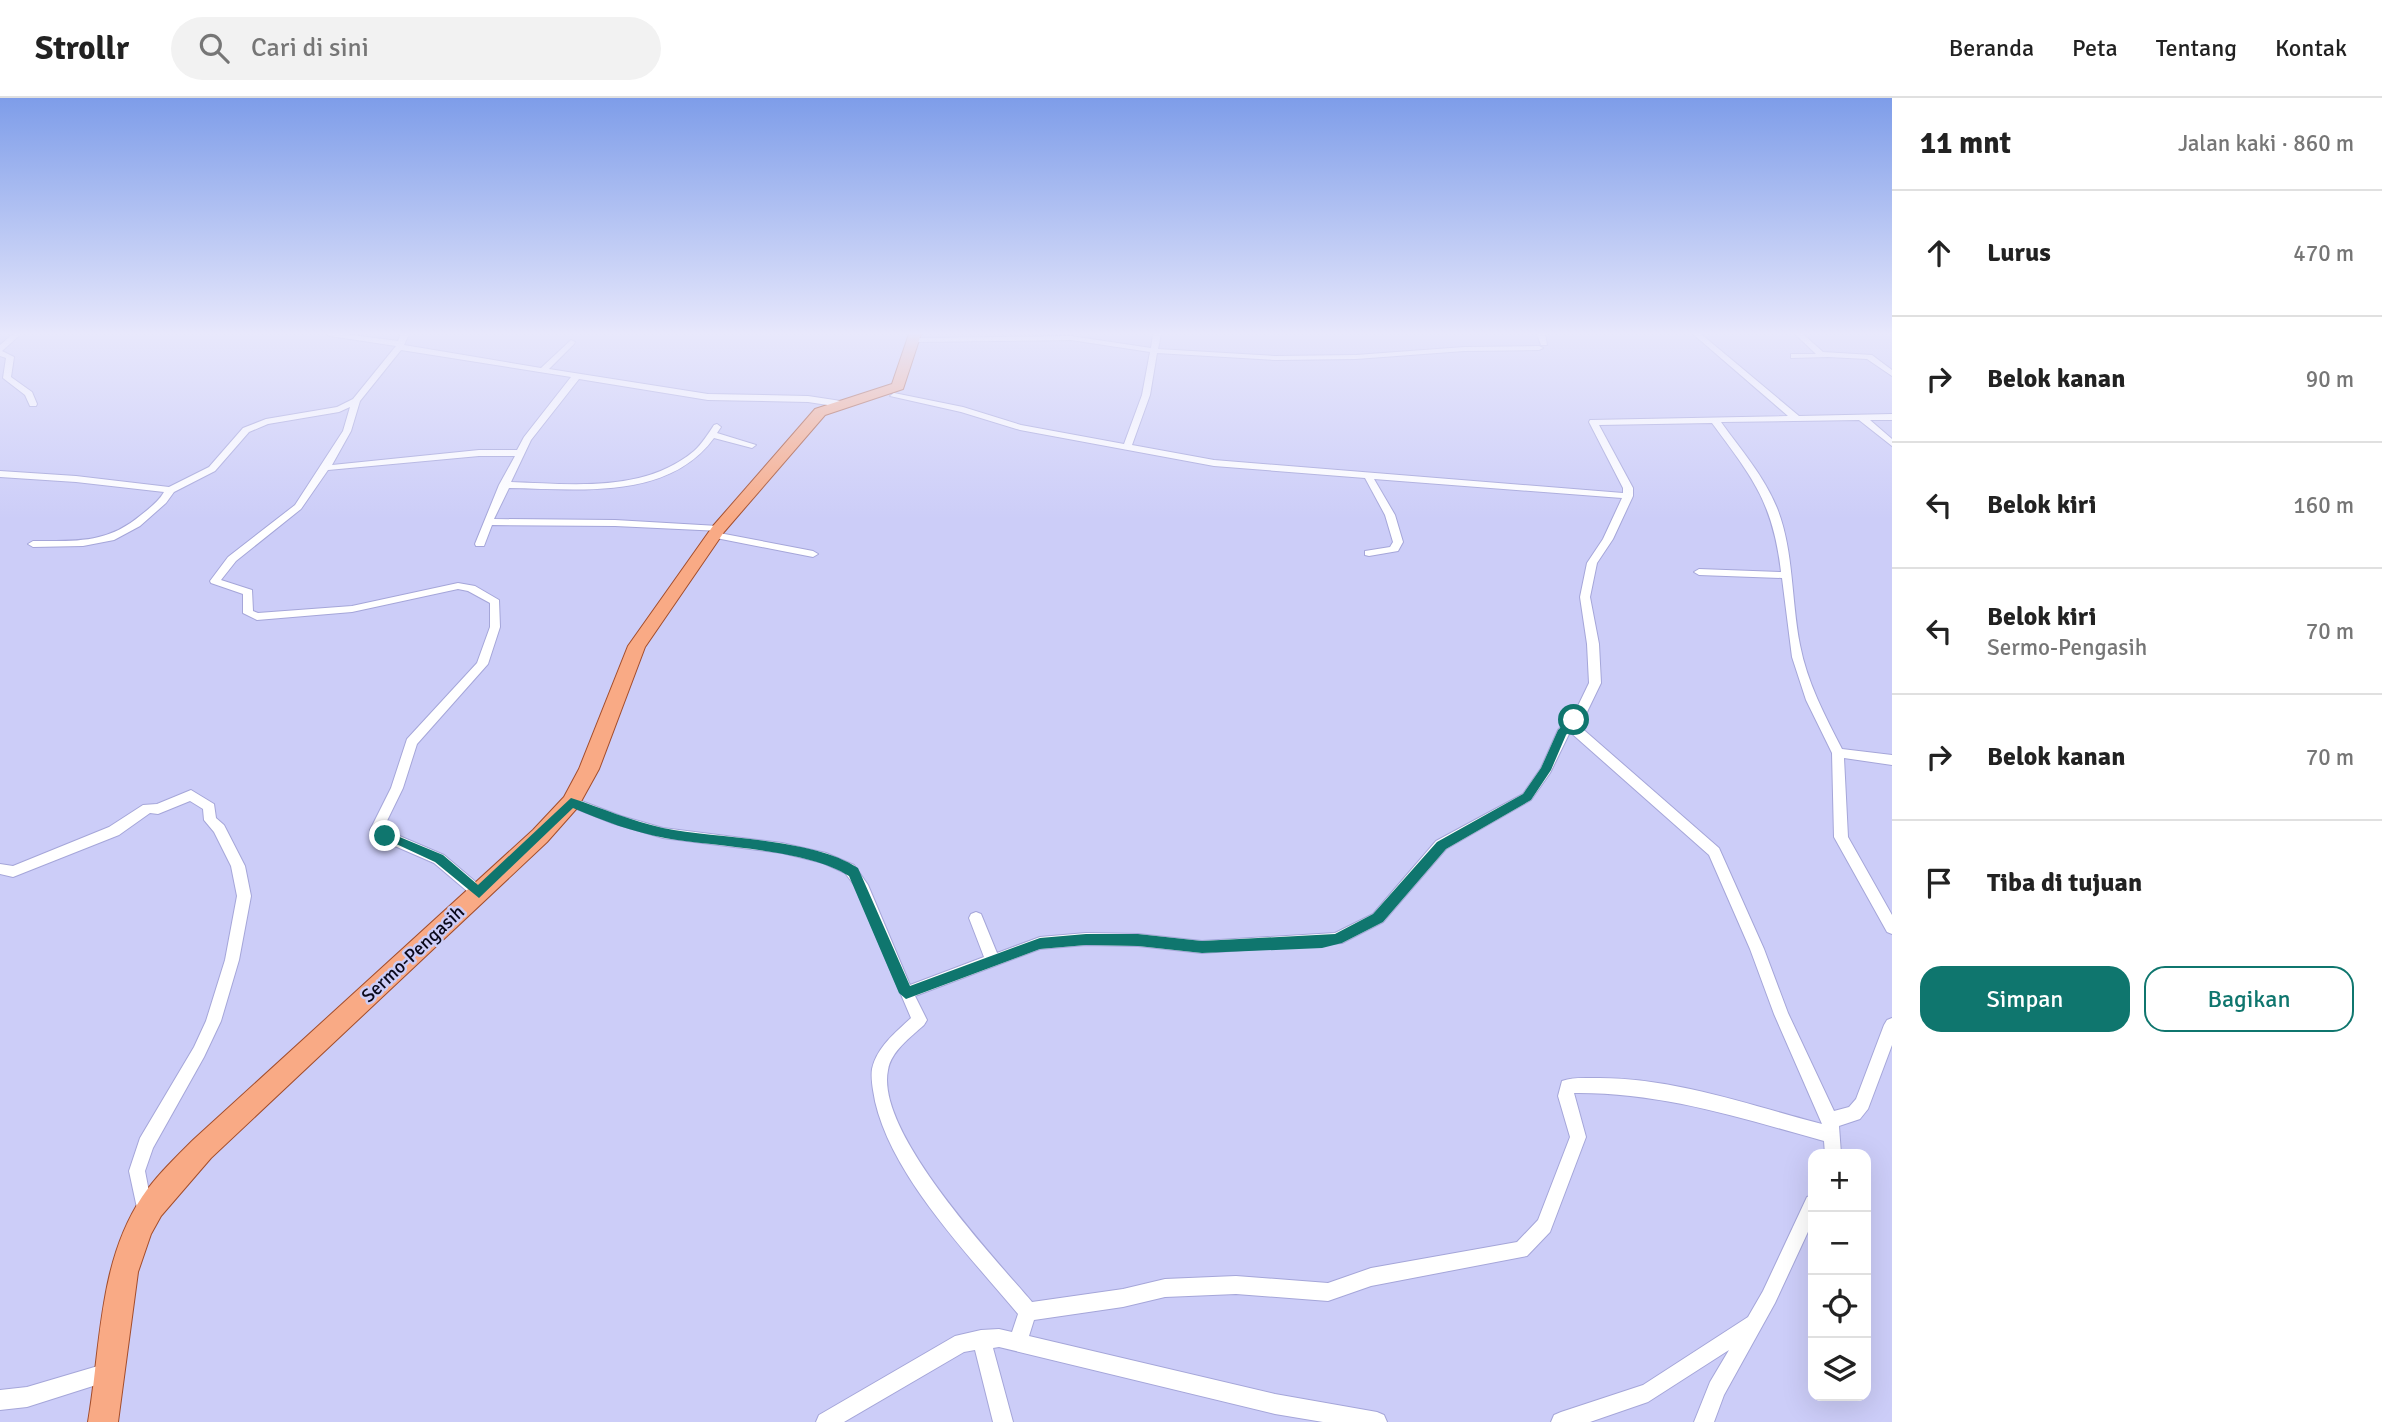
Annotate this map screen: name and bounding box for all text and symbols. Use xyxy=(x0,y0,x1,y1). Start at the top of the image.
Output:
search box xyxy=(171,17,661,80)
text: Strollr xyxy=(35,28,129,69)
icon: search xyxy=(195,29,233,67)
text: Cari di sini xyxy=(251,32,369,64)
text: Beranda xyxy=(1949,33,2034,63)
text: Peta xyxy=(2072,33,2118,63)
text: Tentang xyxy=(2156,33,2237,63)
text: Kontak xyxy=(2275,33,2347,63)
text: 11 mnt xyxy=(1920,125,2011,162)
text: Jalan kaki · 860 m xyxy=(2178,129,2354,158)
icon: ahead xyxy=(1920,234,1958,272)
text: Lurus xyxy=(1987,237,2051,269)
text: 470 m xyxy=(2293,239,2354,268)
icon: right xyxy=(1920,360,1958,398)
text: Belok kanan xyxy=(1987,363,2125,395)
text: 90 m xyxy=(2306,365,2354,394)
icon: left xyxy=(1920,486,1958,524)
text: Belok kiri xyxy=(1987,489,2096,521)
text: 160 m xyxy=(2293,491,2354,520)
text: Belok kiri xyxy=(1987,601,2096,633)
icon: left xyxy=(1920,612,1958,650)
text: 70 m xyxy=(2306,617,2354,646)
text: Sermo-Pengasih xyxy=(1987,633,2147,662)
route start xyxy=(1558,704,1589,735)
icon: right xyxy=(1920,738,1958,776)
text: Belok kanan xyxy=(1987,741,2125,773)
text: 70 m xyxy=(2306,743,2354,772)
route end xyxy=(369,820,400,851)
icon: arrive xyxy=(1920,864,1958,902)
text: Tiba di tujuan xyxy=(1987,867,2142,899)
street label: Sermo-Pengasih xyxy=(356,900,470,1008)
button: Simpan xyxy=(1920,966,2130,1032)
button: Bagikan xyxy=(2144,966,2354,1032)
map controls xyxy=(1808,1149,1871,1401)
button: + xyxy=(1808,1149,1871,1212)
button: − xyxy=(1808,1212,1871,1275)
button: locate xyxy=(1808,1275,1871,1338)
button: layers xyxy=(1808,1338,1871,1401)

